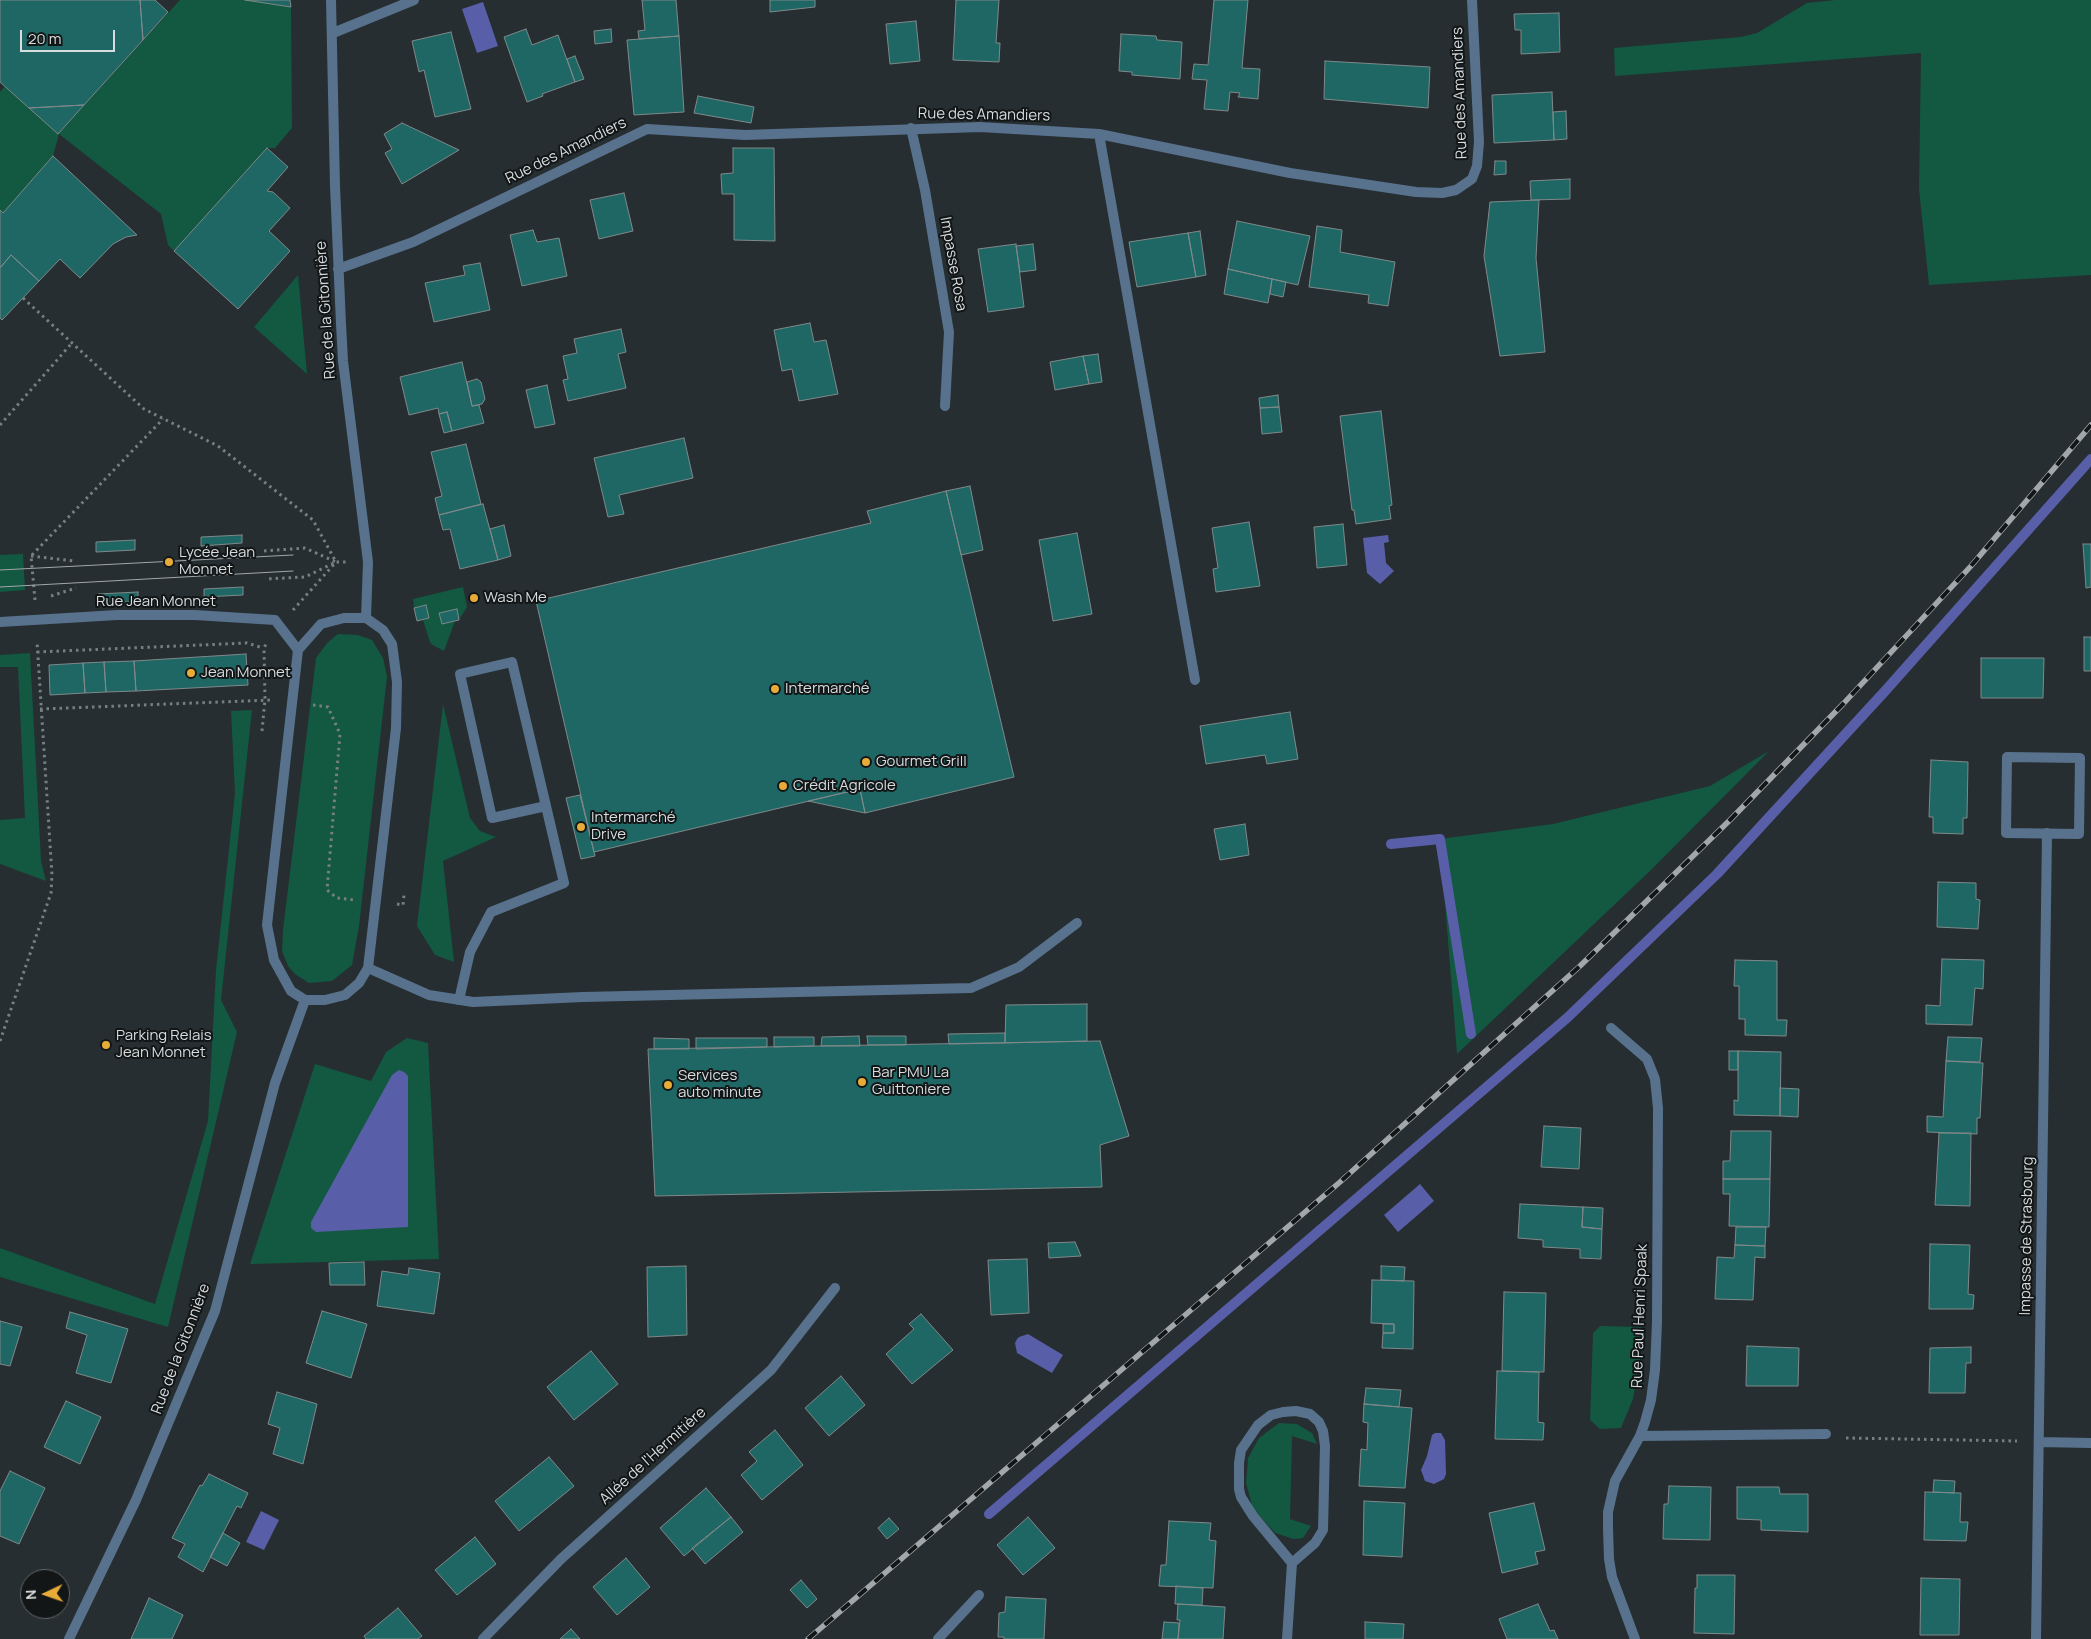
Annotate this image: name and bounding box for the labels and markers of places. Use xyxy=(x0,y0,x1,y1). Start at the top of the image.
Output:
place label: Lycée Jean Monnet xyxy=(179,544,255,579)
marker: Lycée Jean Monnet xyxy=(163,556,175,568)
place label: Wash Me xyxy=(484,589,547,607)
marker: Wash Me xyxy=(468,592,480,604)
place label: Jean Monnet xyxy=(201,664,291,682)
marker: Jean Monnet xyxy=(185,667,197,679)
place label: Intermarché xyxy=(785,680,870,698)
marker: Intermarché xyxy=(769,683,781,695)
place label: Gourmet Grill xyxy=(876,753,967,771)
marker: Gourmet Grill xyxy=(860,756,872,768)
place label: Crédit Agricole xyxy=(793,777,896,795)
marker: Crédit Agricole xyxy=(777,780,789,792)
place label: Intermarché Drive xyxy=(591,809,676,844)
marker: Intermarché Drive xyxy=(575,821,587,833)
place label: Parking Relais Jean Monnet xyxy=(116,1027,212,1062)
marker: Parking Relais Jean Monnet xyxy=(100,1039,112,1051)
place label: Bar PMU La Guittoniere xyxy=(872,1064,950,1099)
place label: Services auto minute xyxy=(678,1067,761,1102)
marker: Bar PMU La Guittoniere xyxy=(856,1076,868,1088)
marker: Services auto minute xyxy=(662,1079,674,1091)

